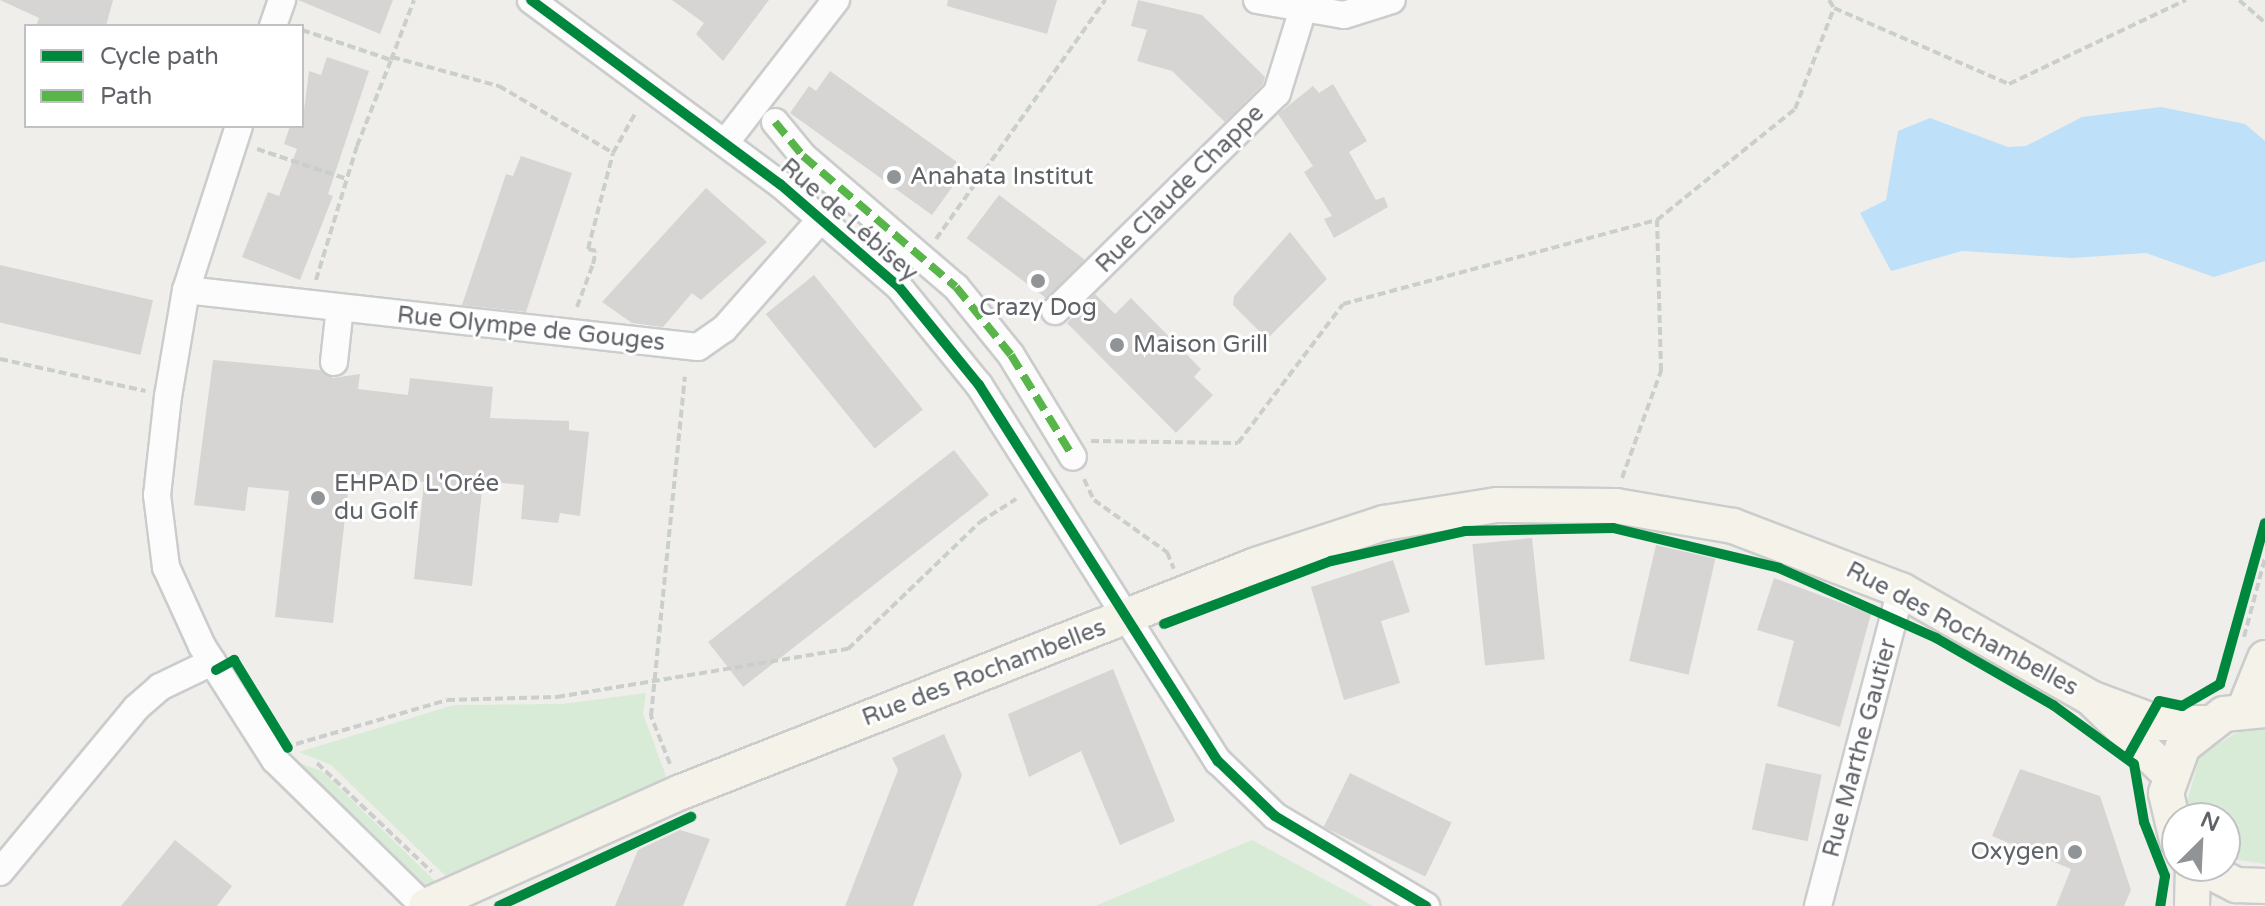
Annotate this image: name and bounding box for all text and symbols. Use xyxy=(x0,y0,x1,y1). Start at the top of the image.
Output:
legend xyxy=(24,24,304,128)
text: Cycle path xyxy=(100,42,219,71)
text: Path xyxy=(100,82,153,111)
street label: Rue Claude Chappe xyxy=(1090,99,1270,279)
street label: Rue de Lébisey xyxy=(774,152,924,288)
place label: Anahata Institut xyxy=(910,163,1093,191)
marker: Anahata Institut xyxy=(885,168,903,186)
marker: Crazy Dog xyxy=(1029,272,1047,290)
place label: Crazy Dog xyxy=(979,294,1097,322)
street label: Rue Olympe de Gouges xyxy=(396,301,666,357)
place label: Maison Grill xyxy=(1133,331,1268,359)
marker: Maison Grill xyxy=(1108,336,1126,354)
place label: EHPAD L'Orée du Golf xyxy=(334,470,499,526)
marker: EHPAD L'Orée du Golf xyxy=(309,489,327,507)
street label: Rue des Rochambelles xyxy=(1841,556,2083,702)
street label: Rue des Rochambelles xyxy=(858,613,1110,733)
street label: Rue Marthe Gautier xyxy=(1817,636,1903,860)
north arrow xyxy=(2161,802,2241,882)
text: N xyxy=(2197,806,2223,837)
place label: Oxygen xyxy=(1970,838,2059,866)
marker: Oxygen xyxy=(2066,843,2084,861)

